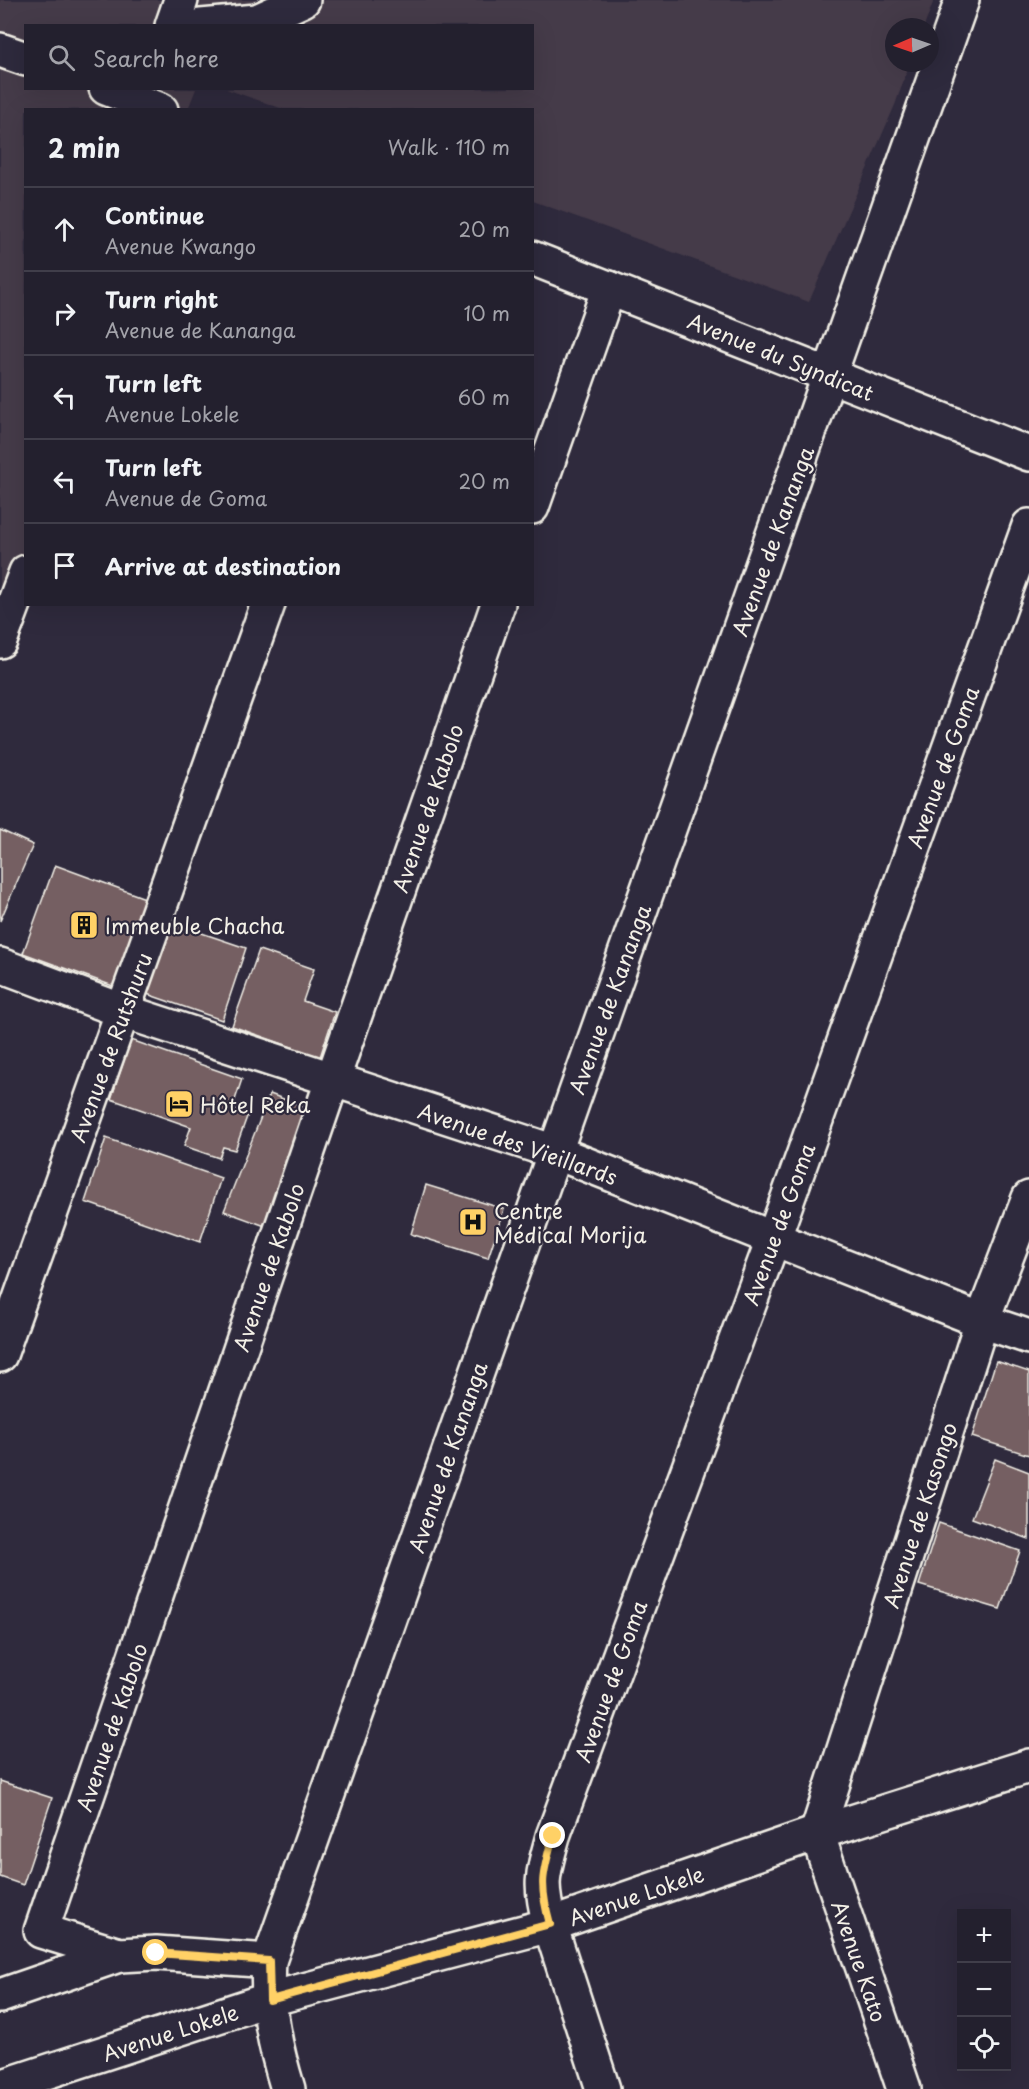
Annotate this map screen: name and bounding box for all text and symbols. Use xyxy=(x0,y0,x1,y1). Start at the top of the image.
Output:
north arrow xyxy=(885,18,939,72)
search box xyxy=(24,24,534,90)
icon: search xyxy=(45,41,78,74)
text: Search here xyxy=(93,41,219,74)
text: 2 min xyxy=(48,128,121,167)
text: Walk · 110 m xyxy=(388,132,510,162)
text: Continue xyxy=(105,198,204,231)
icon: ahead xyxy=(48,213,81,246)
text: 20 m xyxy=(458,214,510,244)
text: Avenue Kwango xyxy=(105,231,256,261)
text: Turn right xyxy=(105,282,218,315)
icon: right xyxy=(48,297,81,330)
text: 10 m xyxy=(463,298,510,328)
street label: Avenue du Syndicat xyxy=(683,304,879,408)
text: Avenue de Kananga xyxy=(105,315,295,345)
text: Turn left xyxy=(105,366,202,399)
icon: left xyxy=(48,381,81,414)
text: 60 m xyxy=(458,382,510,412)
text: Avenue Lokele xyxy=(105,399,239,429)
street label: Avenue de Kananga xyxy=(723,442,821,640)
text: Turn left xyxy=(105,450,202,483)
icon: left xyxy=(48,465,81,498)
text: 20 m xyxy=(458,466,510,496)
text: Avenue de Goma xyxy=(105,483,267,513)
icon: arrive xyxy=(48,549,81,582)
text: Arrive at destination xyxy=(105,549,341,582)
street label: Avenue de Goma xyxy=(898,681,986,852)
street label: Avenue de Kabolo xyxy=(383,719,471,897)
street label: Avenue de Kananga xyxy=(560,900,658,1098)
building icon: Immeuble Chacha xyxy=(68,909,100,941)
place label: Immeuble Chacha xyxy=(105,909,284,941)
street label: Avenue de Rutshuru xyxy=(61,948,159,1146)
hotel icon: Hôtel Reka xyxy=(163,1088,195,1120)
place label: Hôtel Reka xyxy=(200,1088,310,1120)
street label: Avenue des Vieillards xyxy=(414,1094,622,1192)
street label: Avenue de Goma xyxy=(734,1138,822,1309)
street label: Avenue de Kabolo xyxy=(224,1178,312,1356)
place label: Centre Médical Morija xyxy=(494,1194,647,1250)
hospital icon: Centre Médical Morija xyxy=(457,1206,489,1238)
street label: Avenue de Kananga xyxy=(399,1357,495,1557)
street label: Avenue de Kasongo xyxy=(874,1418,964,1612)
street label: Avenue de Goma xyxy=(566,1595,654,1766)
street label: Avenue de Kabolo xyxy=(67,1638,155,1816)
route end xyxy=(539,1822,565,1848)
street label: Avenue Lokele xyxy=(564,1857,708,1933)
street label: Avenue Kato xyxy=(824,1896,896,2026)
map controls xyxy=(957,1909,1011,2071)
button: + xyxy=(957,1909,1011,1963)
route start xyxy=(142,1939,168,1965)
button: − xyxy=(957,1963,1011,2017)
street label: Avenue Lokele xyxy=(98,1995,242,2069)
button: locate xyxy=(957,2017,1011,2071)

